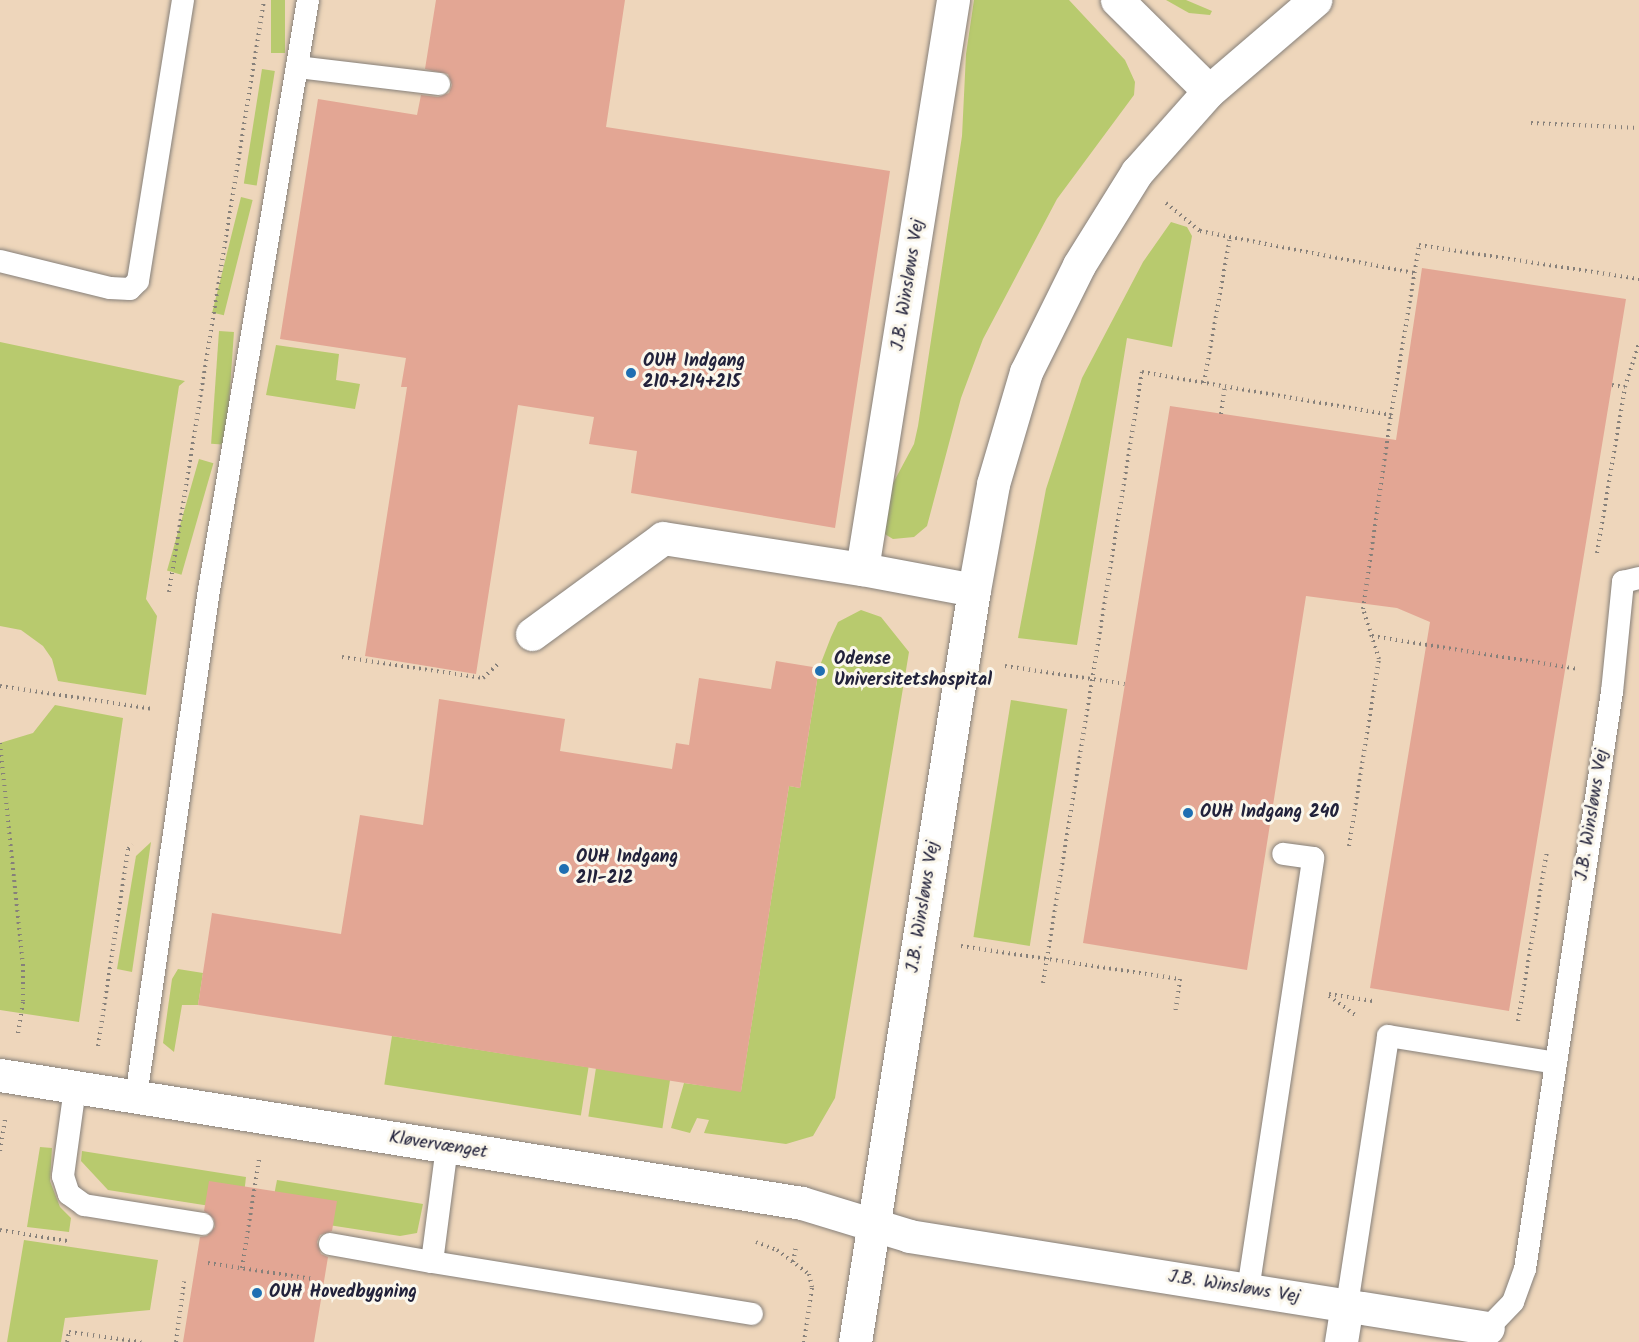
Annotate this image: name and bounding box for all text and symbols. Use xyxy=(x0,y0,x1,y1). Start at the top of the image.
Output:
street label: J.B. Winsløws Vej xyxy=(888,218,930,352)
place label: OUH Indgang 210+214+215 xyxy=(643,352,745,394)
marker: OUH Indgang 210+214+215 xyxy=(624,366,638,380)
place label: Odense Universitetshospital xyxy=(834,650,992,692)
marker: Odense Universitetshospital xyxy=(811,662,829,680)
street label: J.B. Winsløws Vej xyxy=(1572,748,1614,882)
place label: OUH Indgang 240 xyxy=(1200,802,1339,824)
marker: OUH Indgang 240 xyxy=(1181,806,1195,820)
street label: J.B. Winsløws Vej xyxy=(903,840,945,974)
place label: OUH Indgang 211-212 xyxy=(576,848,678,890)
marker: OUH Indgang 211-212 xyxy=(557,862,571,876)
street label: Kløvervænget xyxy=(387,1128,489,1164)
street label: J.B. Winsløws Vej xyxy=(1167,1267,1301,1309)
place label: OUH Hovedbygning xyxy=(269,1282,417,1304)
marker: OUH Hovedbygning xyxy=(250,1286,264,1300)

